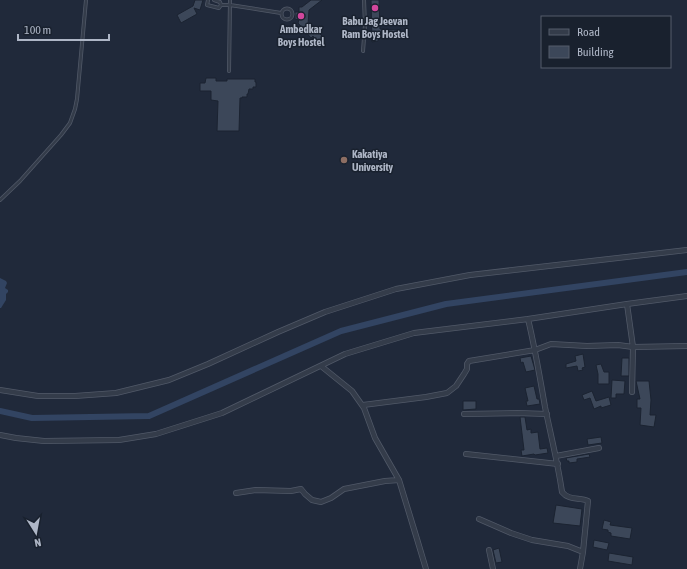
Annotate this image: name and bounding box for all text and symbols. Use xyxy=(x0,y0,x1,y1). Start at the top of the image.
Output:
marker: Babu Jag Jeevan Ram Boys Hostel xyxy=(370,3,380,13)
marker: Ambedkar Boys Hostel xyxy=(296,11,306,21)
place label: Babu Jag Jeevan Ram Boys Hostel xyxy=(342,15,409,40)
scale bar xyxy=(18,16,109,42)
legend xyxy=(541,16,671,68)
text: 100 m xyxy=(24,23,51,37)
place label: Ambedkar Boys Hostel xyxy=(278,23,325,48)
text: Road xyxy=(577,25,600,39)
text: Building xyxy=(577,45,615,59)
place label: Kakatiya University xyxy=(352,148,394,173)
marker: Kakatiya University xyxy=(339,155,349,165)
north arrow xyxy=(16,513,56,553)
text: N xyxy=(34,536,42,549)

